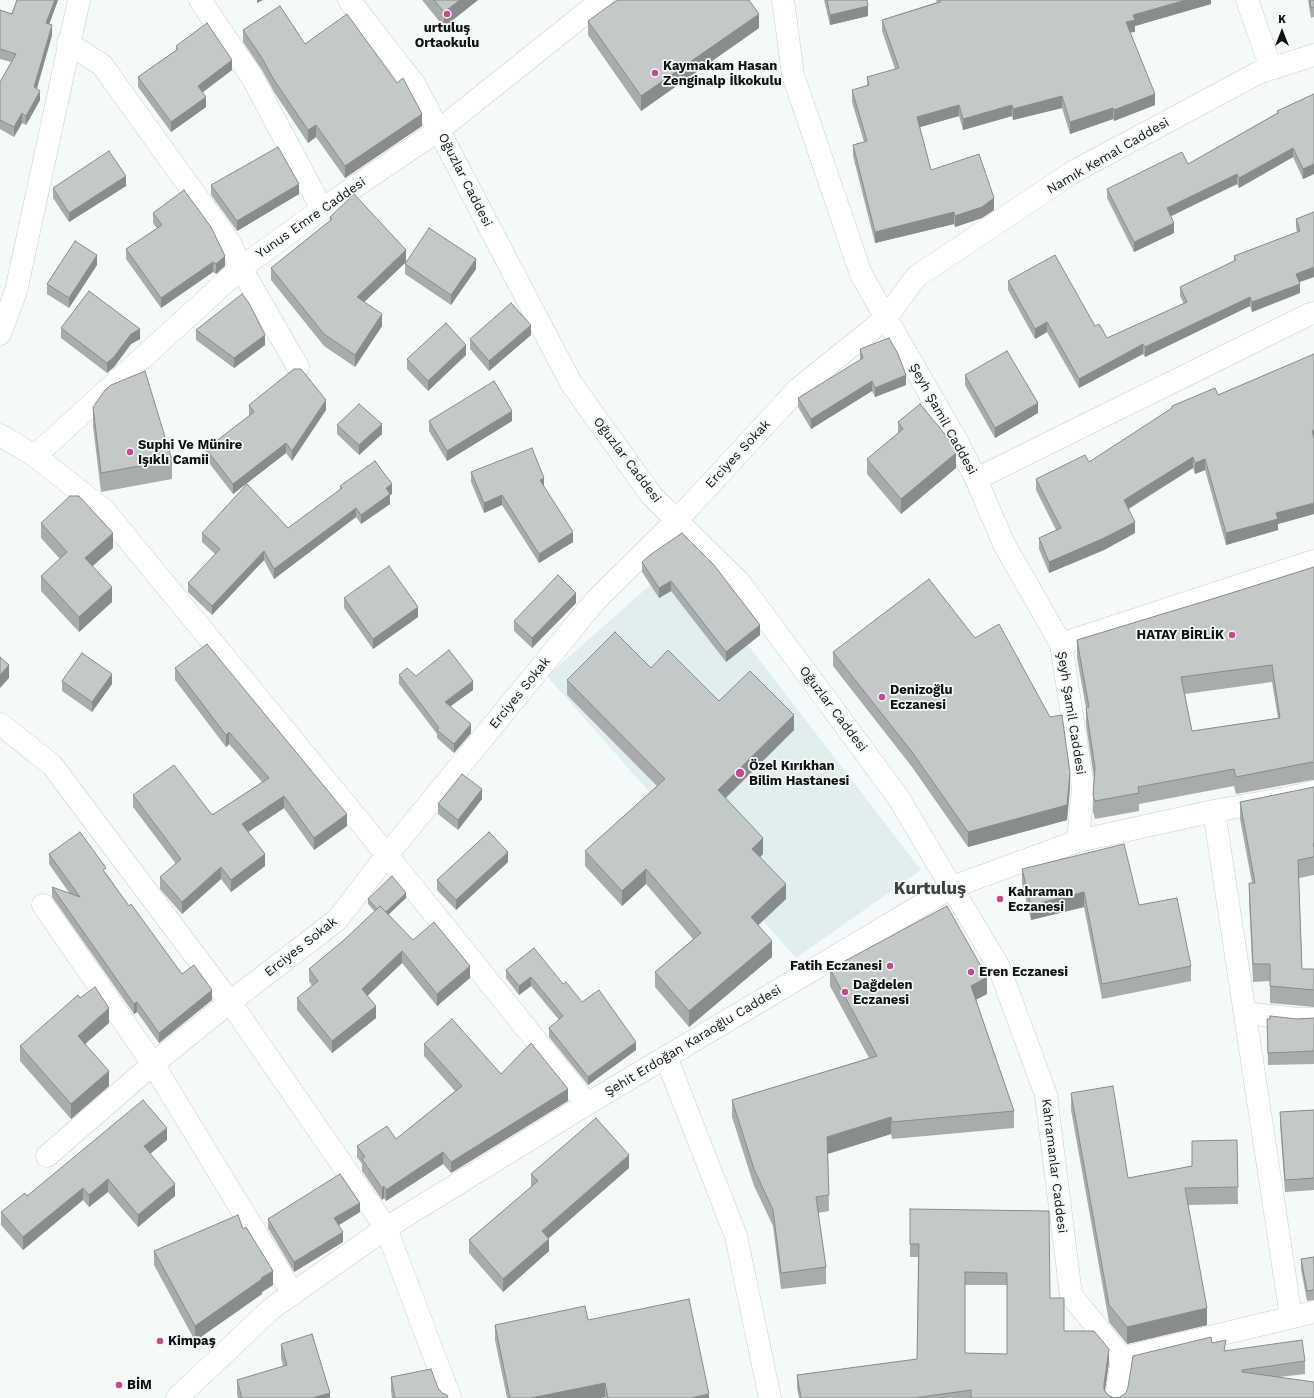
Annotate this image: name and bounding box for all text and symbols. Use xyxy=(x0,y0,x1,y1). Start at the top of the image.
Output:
marker: urtuluş Ortaokulu xyxy=(442,9,452,19)
north arrow xyxy=(1262,12,1302,52)
text: K xyxy=(1278,13,1286,26)
place label: urtuluş Ortaokulu xyxy=(415,20,479,51)
place label: Kaymakam Hasan Zenginalp İlkokulu xyxy=(663,58,782,89)
marker: Kaymakam Hasan Zenginalp İlkokulu xyxy=(650,68,660,78)
street label: Namık Kemal Caddesi xyxy=(1044,115,1172,197)
street label: Oğuzlar Caddesi xyxy=(435,131,495,229)
street label: Yunus Emre Caddesi xyxy=(253,174,369,262)
street label: Şeyh Şamil Caddesi xyxy=(906,361,980,477)
street label: Oğuzlar Caddesi xyxy=(590,414,664,506)
street label: Erciyes Sokak xyxy=(702,417,774,491)
place label: Suphi Ve Münire Işıklı Camii xyxy=(138,437,242,468)
marker: Suphi Ve Münire Işıklı Camii xyxy=(125,447,135,457)
place label: HATAY BİRLİK xyxy=(1137,627,1224,643)
marker: HATAY BİRLİK xyxy=(1227,630,1237,640)
street label: Şeyh Şamil Caddesi xyxy=(1054,650,1088,776)
street label: Erciyes Sokak xyxy=(486,654,554,732)
street label: Oğuzlar Caddesi xyxy=(796,663,870,755)
place label: Denizoğlu Eczanesi xyxy=(890,682,953,713)
marker: Denizoğlu Eczanesi xyxy=(877,692,887,702)
place label: Özel Kırıkhan Bilim Hastanesi xyxy=(749,758,849,789)
marker: Özel Kırıkhan Bilim Hastanesi xyxy=(734,767,746,779)
district label: Kurtuluş xyxy=(894,879,966,899)
place label: Kahraman Eczanesi xyxy=(1008,884,1073,915)
marker: Kahraman Eczanesi xyxy=(995,894,1005,904)
street label: Erciyes Sokak xyxy=(262,914,340,980)
place label: Fatih Eczanesi xyxy=(790,958,882,974)
marker: Fatih Eczanesi xyxy=(885,961,895,971)
place label: Eren Eczanesi xyxy=(979,964,1068,980)
marker: Eren Eczanesi xyxy=(966,967,976,977)
place label: Dağdelen Eczanesi xyxy=(853,977,913,1008)
street label: Şehit Erdoğan Karaoğlu Caddesi xyxy=(602,982,784,1100)
marker: Dağdelen Eczanesi xyxy=(840,987,850,997)
street label: Kahramanlar Caddesi xyxy=(1038,1098,1070,1234)
place label: Kimpaş xyxy=(168,1333,216,1349)
marker: Kimpaş xyxy=(155,1336,165,1346)
place label: BİM xyxy=(127,1377,152,1393)
marker: BİM xyxy=(114,1380,124,1390)

